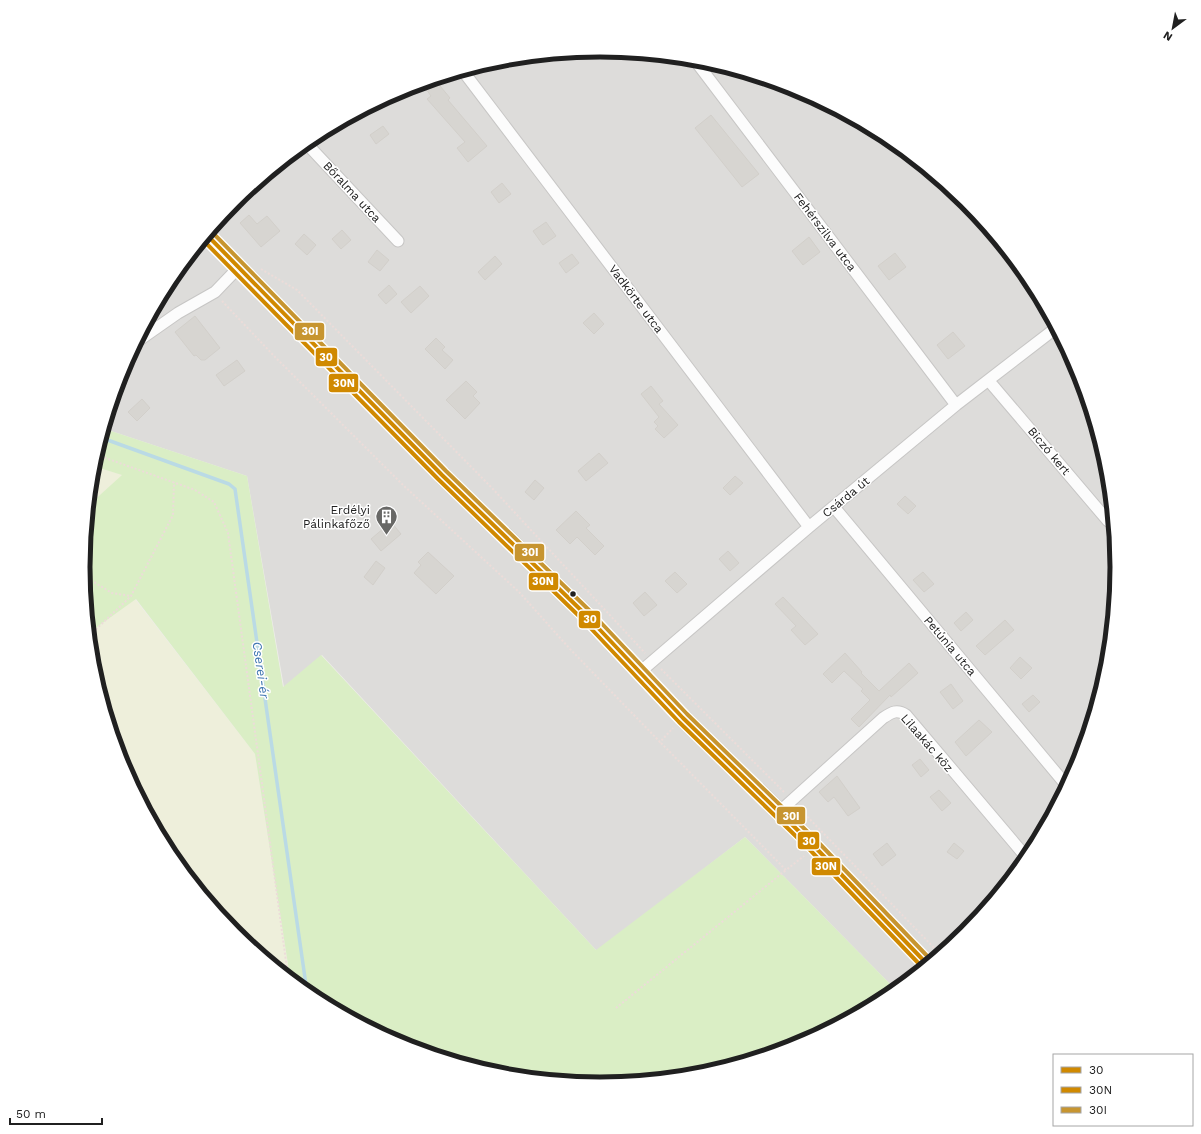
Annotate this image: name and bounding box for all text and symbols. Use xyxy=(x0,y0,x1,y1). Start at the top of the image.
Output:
north arrow xyxy=(1153,8,1193,48)
text: N xyxy=(1161,28,1175,44)
street label: Bőralma utca xyxy=(320,159,384,226)
street label: Fehérszilva utca xyxy=(791,190,859,274)
street label: Vadkörte utca xyxy=(606,262,666,336)
line badge: 30I xyxy=(294,322,325,341)
text: 30I xyxy=(301,325,319,338)
line badge: 30 xyxy=(315,347,338,367)
text: 30 xyxy=(319,351,333,364)
line badge: 30N xyxy=(328,373,359,393)
text: 30N xyxy=(333,377,355,390)
street label: Biczó kert xyxy=(1025,424,1073,478)
street label: Csárda út xyxy=(820,474,872,520)
place label: Erdélyi Pálinkafőző xyxy=(303,503,370,531)
building icon: Erdélyi Pálinkafőző xyxy=(373,504,399,537)
line badge: 30I xyxy=(514,543,545,562)
text: 30I xyxy=(521,546,539,559)
line badge: 30N xyxy=(528,572,559,591)
text: 30N xyxy=(532,575,554,588)
unlabelled marker xyxy=(568,589,578,599)
line badge: 30 xyxy=(578,610,601,629)
text: 30 xyxy=(583,613,597,626)
street label: Petúnia utca xyxy=(921,613,979,679)
water label: Cserei-ér xyxy=(250,641,273,700)
street label: Lilaakác köz xyxy=(898,711,956,775)
line badge: 30I xyxy=(776,806,806,825)
text: 30I xyxy=(782,810,800,823)
line badge: 30 xyxy=(797,831,820,850)
text: 30 xyxy=(802,835,816,848)
line badge: 30N xyxy=(811,857,841,876)
text: 30N xyxy=(815,860,837,873)
legend xyxy=(1053,1054,1193,1126)
text: 30 xyxy=(1089,1063,1103,1077)
text: 30N xyxy=(1089,1083,1112,1097)
scale bar xyxy=(10,1100,102,1126)
text: 30I xyxy=(1089,1103,1107,1117)
text: 50 m xyxy=(16,1107,46,1121)

